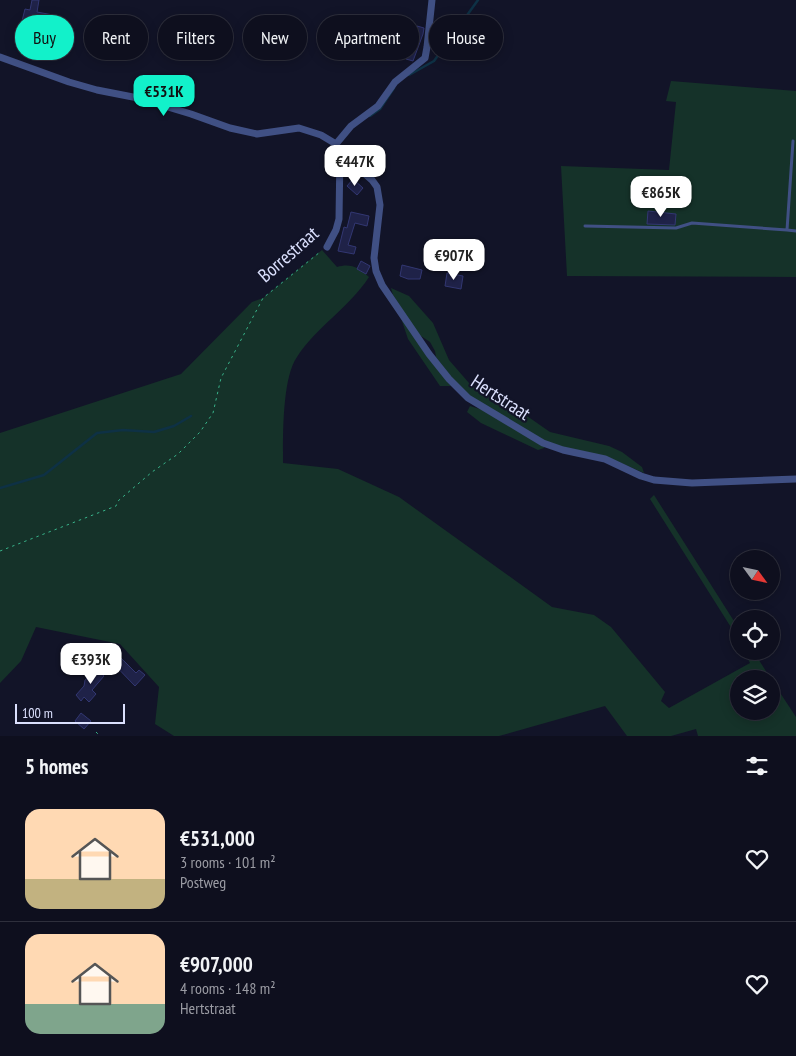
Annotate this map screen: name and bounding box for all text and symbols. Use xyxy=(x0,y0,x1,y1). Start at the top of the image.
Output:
chip: Buy xyxy=(15,15,74,60)
chip: Rent xyxy=(84,15,148,60)
chip: Filters xyxy=(158,15,233,60)
chip: New xyxy=(243,15,307,60)
chip: Apartment xyxy=(317,15,419,60)
chip: House xyxy=(429,15,503,60)
pin: €531K xyxy=(129,74,199,117)
text: €531K xyxy=(145,81,183,101)
pin: €447K xyxy=(320,144,390,187)
text: €447K xyxy=(336,151,374,171)
pin: €865K xyxy=(626,176,696,218)
text: €865K xyxy=(642,182,680,202)
street label: Borrestraat xyxy=(253,221,324,287)
pin: €907K xyxy=(419,238,489,281)
text: €907K xyxy=(435,245,473,265)
street label: Hertstraat xyxy=(467,369,536,426)
north arrow xyxy=(730,550,780,600)
map controls xyxy=(730,550,780,720)
button: locate xyxy=(730,610,780,660)
pin: €393K xyxy=(56,642,126,685)
text: €393K xyxy=(72,649,110,669)
button: layers xyxy=(730,670,780,720)
scale bar xyxy=(15,701,125,724)
text: 100 m xyxy=(22,704,53,722)
icon: filters xyxy=(743,752,771,780)
text: 5 homes xyxy=(25,753,88,780)
text: €531,000 xyxy=(180,825,255,852)
icon: home xyxy=(65,829,125,889)
icon: heart xyxy=(743,845,771,873)
text: 3 rooms · 101 m² xyxy=(180,852,276,872)
text: Postweg xyxy=(180,872,226,892)
text: €907,000 xyxy=(180,951,253,978)
icon: home xyxy=(65,954,125,1014)
icon: heart xyxy=(743,970,771,998)
text: 4 rooms · 148 m² xyxy=(180,978,276,998)
text: Hertstraat xyxy=(180,998,236,1018)

